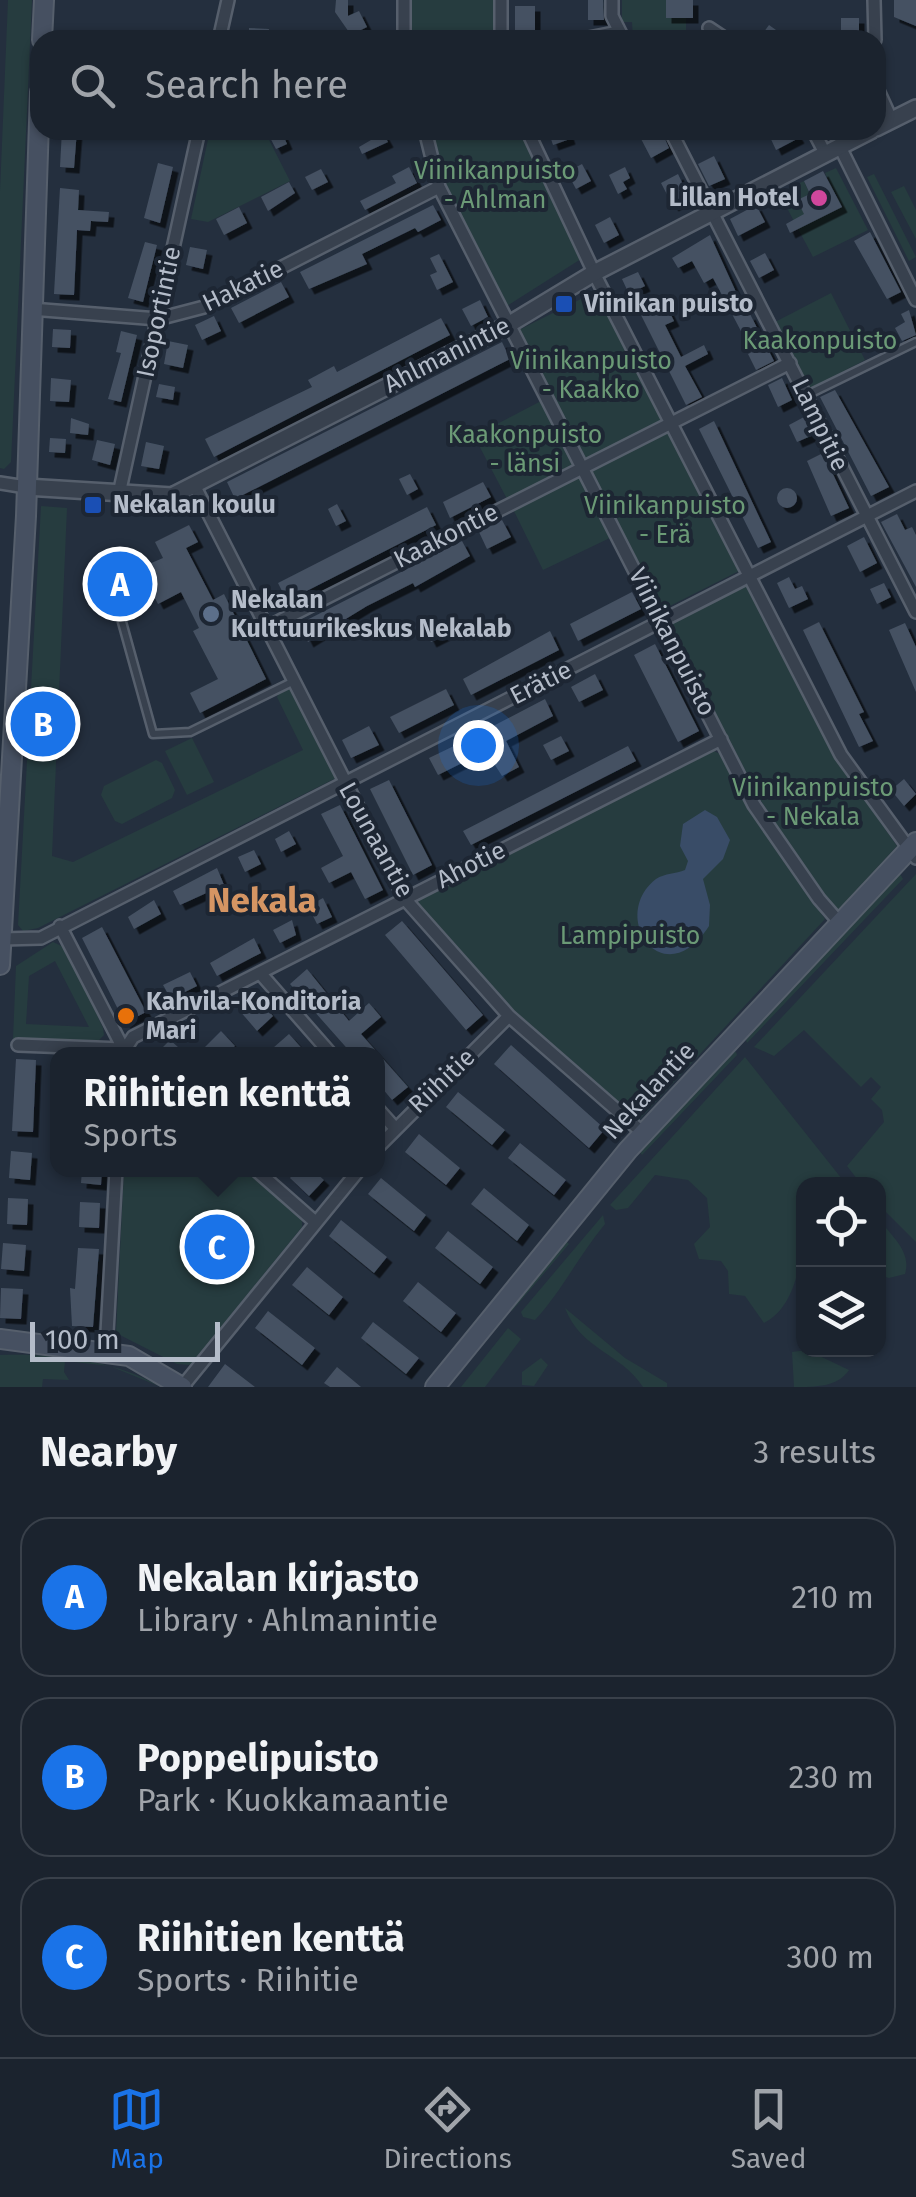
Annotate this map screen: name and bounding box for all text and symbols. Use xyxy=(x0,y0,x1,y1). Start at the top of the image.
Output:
search box xyxy=(30,30,886,140)
icon: search xyxy=(65,58,120,113)
text: Search here xyxy=(145,62,348,108)
park label: Viinikanpuisto - Ahlman xyxy=(414,156,576,215)
place label: Lillan Hotel xyxy=(669,183,800,213)
marker: Lillan Hotel xyxy=(808,187,830,209)
street label: Isoportintie xyxy=(130,244,188,380)
street label: Hakatie xyxy=(198,254,288,318)
place label: Viinikan puisto xyxy=(583,289,753,319)
marker: Viinikan puisto xyxy=(553,293,575,315)
street label: Ahlmanintie xyxy=(379,310,515,400)
park label: Kaakonpuisto xyxy=(743,326,897,356)
park label: Viinikanpuisto - Kaakko xyxy=(510,346,672,405)
street label: Lampitie xyxy=(785,374,855,476)
park label: Kaakonpuisto - länsi xyxy=(448,420,602,479)
place label: Nekalan koulu xyxy=(113,490,276,520)
park label: Viinikanpuisto - Erä xyxy=(584,491,746,550)
marker: Nekalan koulu xyxy=(82,494,104,516)
street label: Kaakontie xyxy=(389,497,503,575)
pin: A xyxy=(88,546,152,622)
street label: Viinikanpuisto xyxy=(622,563,722,721)
place label: Nekalan Kulttuurikeskus Nekalab xyxy=(231,585,512,644)
marker: Nekalan Kulttuurikeskus Nekalab xyxy=(200,603,222,625)
street label: Erätie xyxy=(505,655,577,711)
pin: B xyxy=(10,686,76,762)
your location xyxy=(453,720,504,771)
park label: Viinikanpuisto - Nekala xyxy=(732,773,894,832)
street label: Lounaantie xyxy=(332,777,420,903)
street label: Ahotie xyxy=(432,835,510,895)
district label: Nekala xyxy=(207,879,317,921)
park label: Lampipuisto xyxy=(560,921,700,951)
place label: Kahvila-Konditoria Mari xyxy=(146,987,361,1046)
marker: Kahvila-Konditoria Mari xyxy=(115,1005,137,1027)
street label: Nekalantie xyxy=(597,1036,701,1146)
street label: Riihitie xyxy=(403,1042,481,1120)
popup xyxy=(50,1047,385,1177)
text: Riihitien kenttä xyxy=(84,1070,351,1116)
text: Sports xyxy=(84,1116,178,1154)
map controls xyxy=(796,1177,886,1357)
button: locate xyxy=(796,1177,886,1267)
pin: C xyxy=(184,1210,250,1284)
button: layers xyxy=(796,1267,886,1357)
scale bar xyxy=(30,1317,220,1362)
text: 100 m xyxy=(45,1323,120,1356)
text: Nearby xyxy=(40,1427,177,1477)
text: 3 results xyxy=(753,1433,876,1471)
text: Nekalan kirjasto xyxy=(137,1555,419,1601)
text: A xyxy=(65,1578,84,1616)
text: 210 m xyxy=(791,1578,874,1616)
text: Library · Ahlmanintie xyxy=(137,1601,438,1639)
text: Poppelipuisto xyxy=(137,1735,379,1781)
text: B xyxy=(65,1758,84,1796)
text: 230 m xyxy=(789,1758,874,1796)
text: Park · Kuokkamaantie xyxy=(137,1781,449,1819)
text: Riihitien kenttä xyxy=(137,1915,405,1961)
text: C xyxy=(65,1938,84,1976)
text: 300 m xyxy=(786,1938,874,1976)
text: Sports · Riihitie xyxy=(137,1961,359,1999)
tab: Map xyxy=(109,2082,164,2175)
tab: Directions xyxy=(383,2082,512,2175)
tab: Saved xyxy=(731,2082,807,2175)

